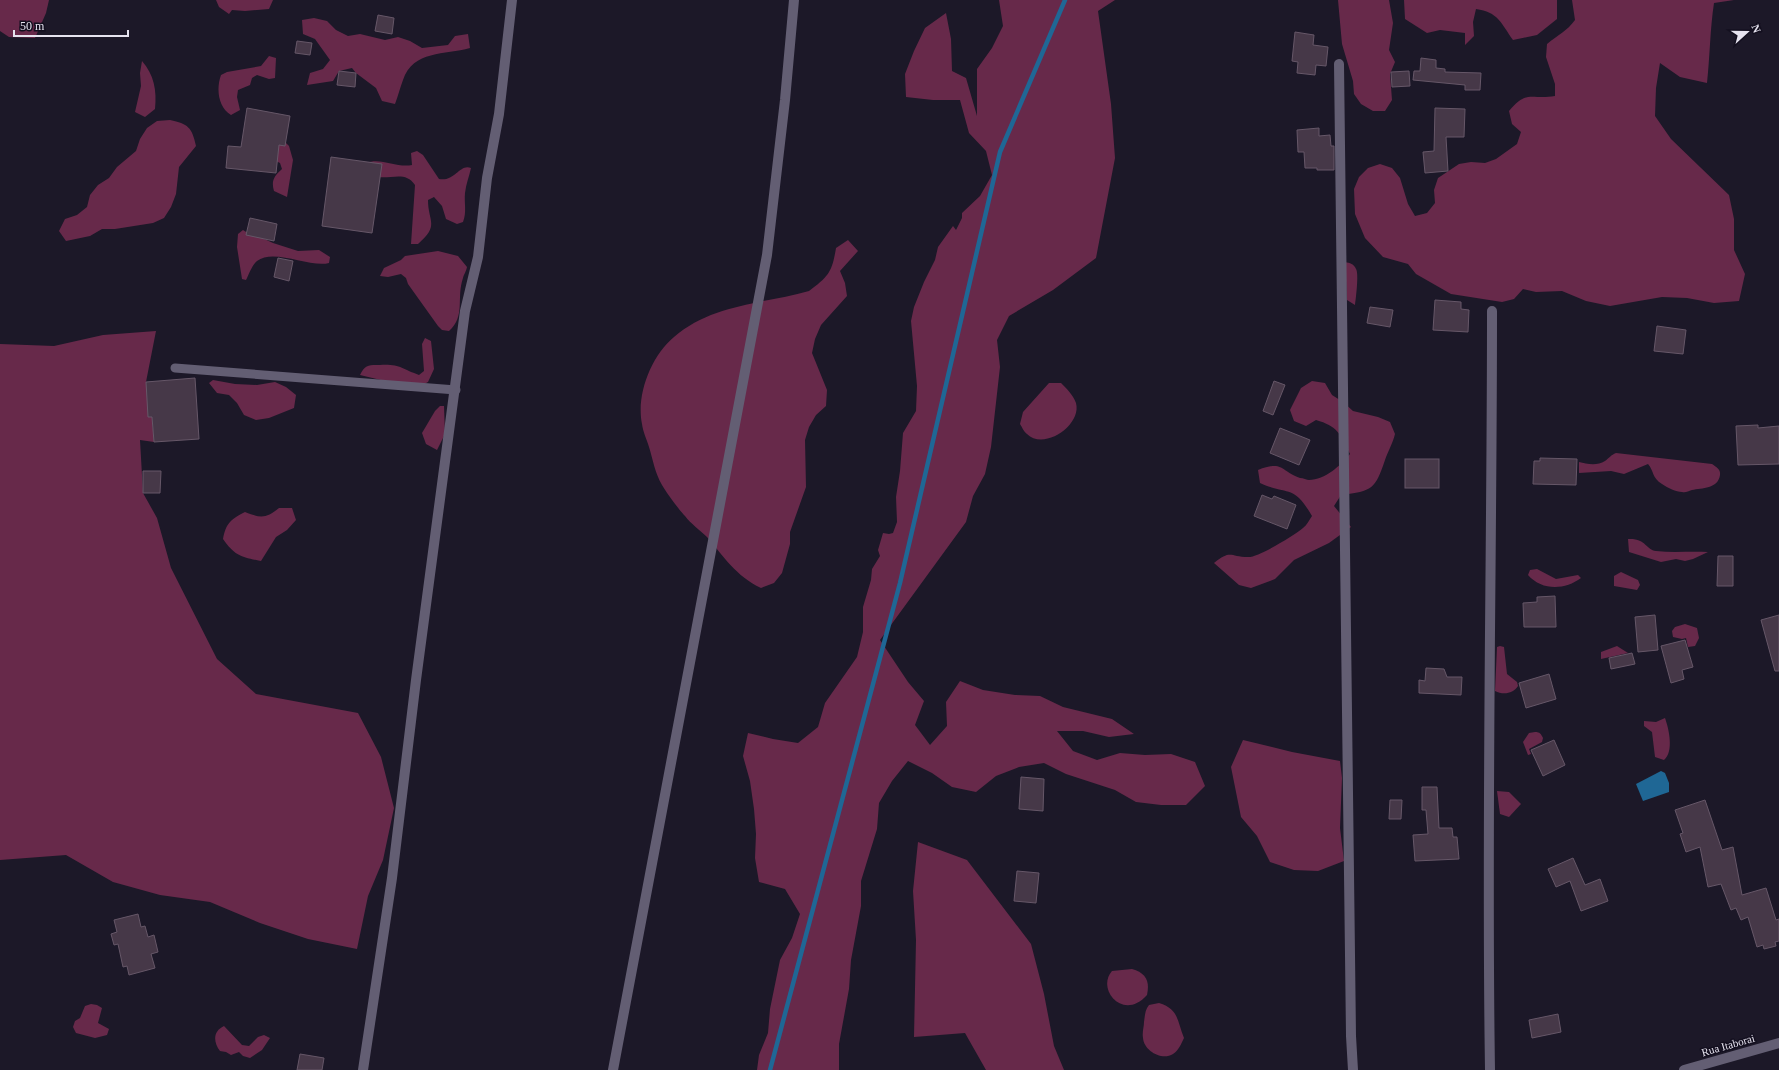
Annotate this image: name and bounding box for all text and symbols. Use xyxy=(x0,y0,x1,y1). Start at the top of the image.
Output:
scale bar xyxy=(14,12,128,38)
north arrow xyxy=(1727,12,1767,52)
text: 50 m xyxy=(20,19,45,33)
text: N xyxy=(1749,23,1763,34)
street label: Rua Itaborai xyxy=(1700,1032,1756,1058)

